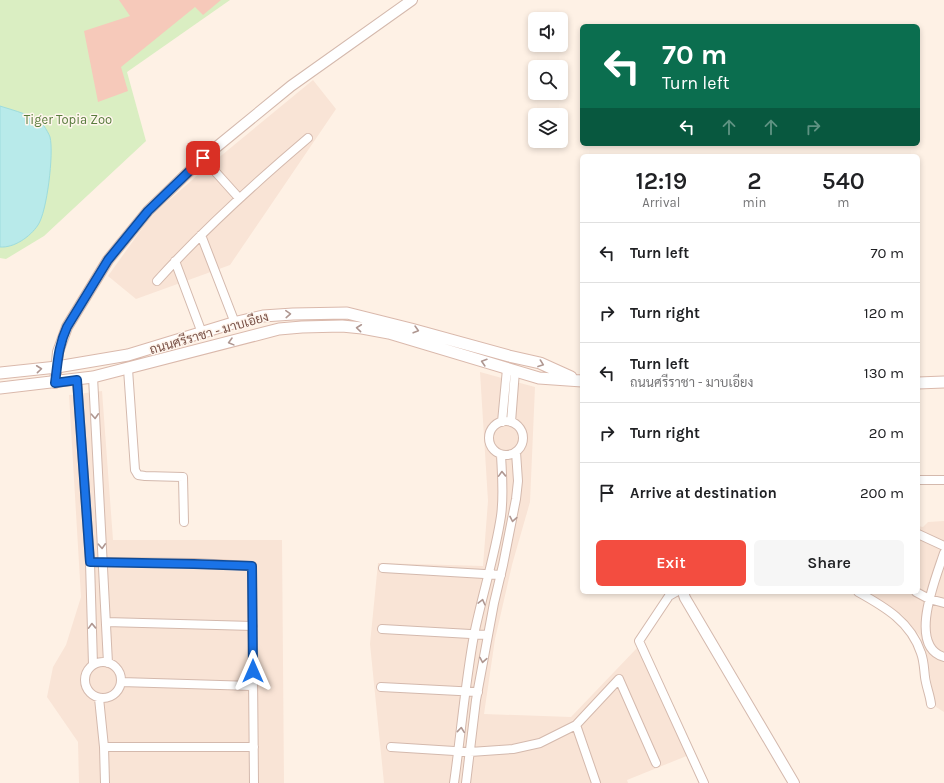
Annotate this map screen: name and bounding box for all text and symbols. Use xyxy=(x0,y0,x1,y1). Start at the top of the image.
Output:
map controls xyxy=(528,12,568,148)
button: sound xyxy=(528,12,568,52)
text: 70 m xyxy=(662,38,727,71)
icon: left xyxy=(596,40,648,92)
button: search xyxy=(528,60,568,100)
text: Turn left xyxy=(662,72,730,94)
button: layers xyxy=(528,108,568,148)
park label: Tiger Topia Zoo xyxy=(24,112,112,127)
icon: left xyxy=(676,116,698,138)
icon: ahead xyxy=(718,116,740,138)
icon: ahead xyxy=(760,116,782,138)
icon: right xyxy=(802,116,824,138)
pin xyxy=(186,141,220,175)
icon: arrive xyxy=(192,147,214,169)
text: 12:19 xyxy=(635,167,687,195)
text: 2 xyxy=(747,167,762,195)
text: 540 xyxy=(822,167,865,195)
text: Arrival xyxy=(642,195,680,210)
text: min xyxy=(743,195,766,210)
text: m xyxy=(837,195,849,210)
icon: left xyxy=(596,242,618,264)
text: Turn left xyxy=(630,244,689,262)
text: 70 m xyxy=(870,244,904,262)
icon: right xyxy=(596,302,618,324)
text: Turn right xyxy=(630,304,700,322)
text: 120 m xyxy=(864,304,904,322)
street label: ถนนศรีราชา - มาบเอียง xyxy=(147,307,270,357)
one-way arrow xyxy=(285,310,291,318)
one-way arrow xyxy=(356,324,362,333)
one-way arrow xyxy=(412,325,419,334)
one-way arrow xyxy=(227,337,234,346)
text: Turn left xyxy=(630,355,689,373)
one-way arrow xyxy=(481,358,488,367)
one-way arrow xyxy=(538,359,545,368)
icon: left xyxy=(596,362,618,384)
text: 130 m xyxy=(864,364,904,382)
one-way arrow xyxy=(36,365,42,374)
text: ถนนศรีราชา - มาบเอียง xyxy=(630,375,753,390)
one-way arrow xyxy=(91,413,100,419)
icon: right xyxy=(596,422,618,444)
text: Turn right xyxy=(630,424,700,442)
text: 20 m xyxy=(869,424,904,442)
one-way arrow xyxy=(498,471,506,477)
icon: arrive xyxy=(596,482,618,504)
text: Arrive at destination xyxy=(630,484,777,502)
text: 200 m xyxy=(860,484,904,502)
one-way arrow xyxy=(509,516,518,522)
button: Exit xyxy=(596,540,746,586)
button: Share xyxy=(754,540,904,586)
one-way arrow xyxy=(98,543,106,549)
one-way arrow xyxy=(478,599,486,606)
one-way arrow xyxy=(88,623,97,629)
position arrow xyxy=(232,650,274,692)
one-way arrow xyxy=(479,657,488,663)
one-way arrow xyxy=(456,727,465,733)

